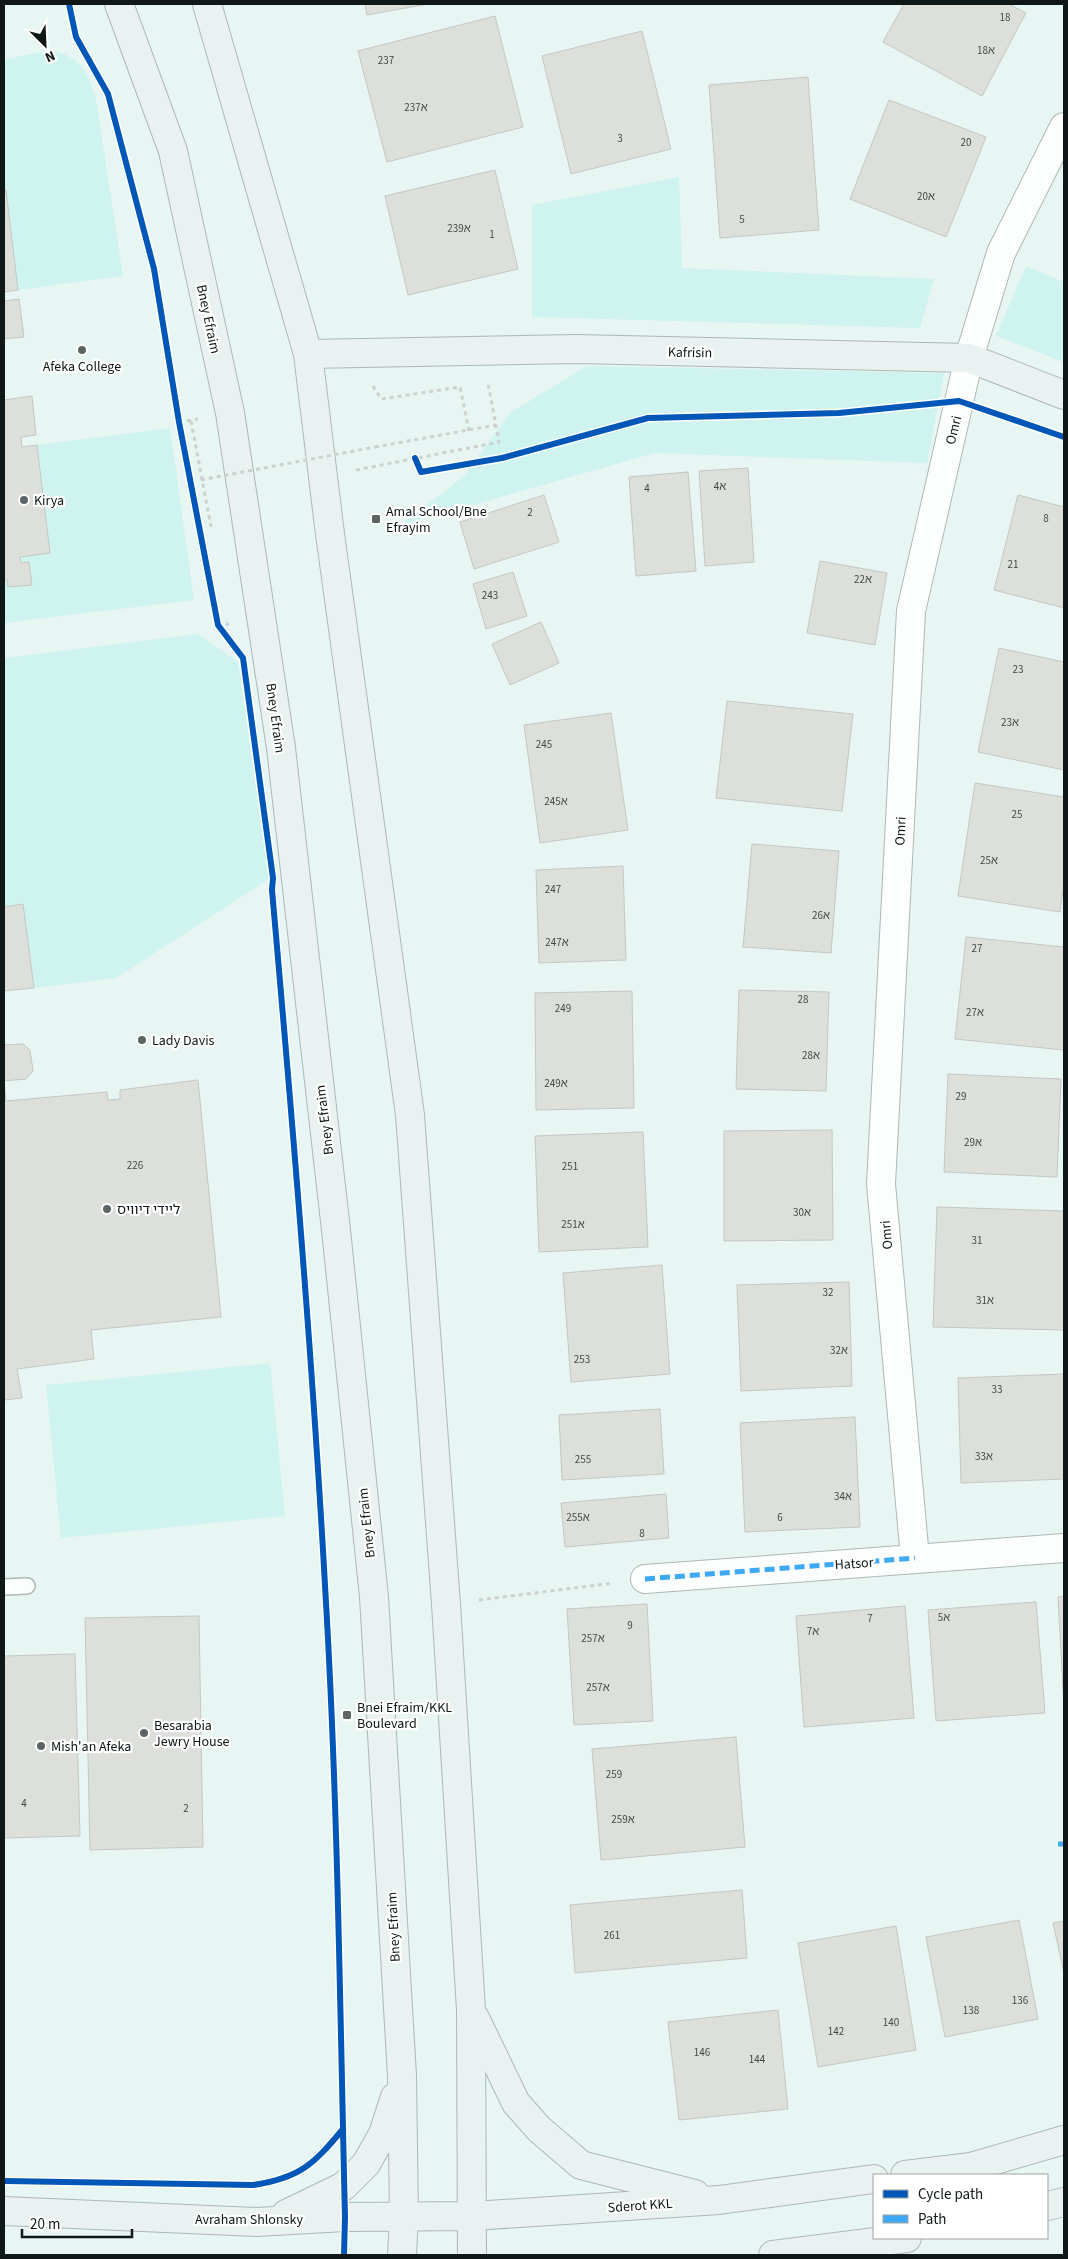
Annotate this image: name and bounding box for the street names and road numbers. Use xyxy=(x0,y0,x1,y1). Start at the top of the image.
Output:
street label: Bney Efraim xyxy=(191,283,225,356)
street label: Kafrisin xyxy=(668,343,712,363)
street label: Omri xyxy=(941,414,967,447)
street label: Bney Efraim xyxy=(260,682,290,754)
street label: Omri xyxy=(890,816,912,846)
street label: Bney Efraim xyxy=(311,1084,339,1156)
street label: Omri xyxy=(876,1219,898,1250)
street label: Bney Efraim xyxy=(353,1487,381,1559)
street label: Hatsor xyxy=(834,1553,874,1575)
street label: Bney Efraim xyxy=(382,1891,406,1963)
street label: Sderot KKL xyxy=(607,2194,673,2218)
street label: Avraham Shlonsky xyxy=(195,2210,303,2230)

